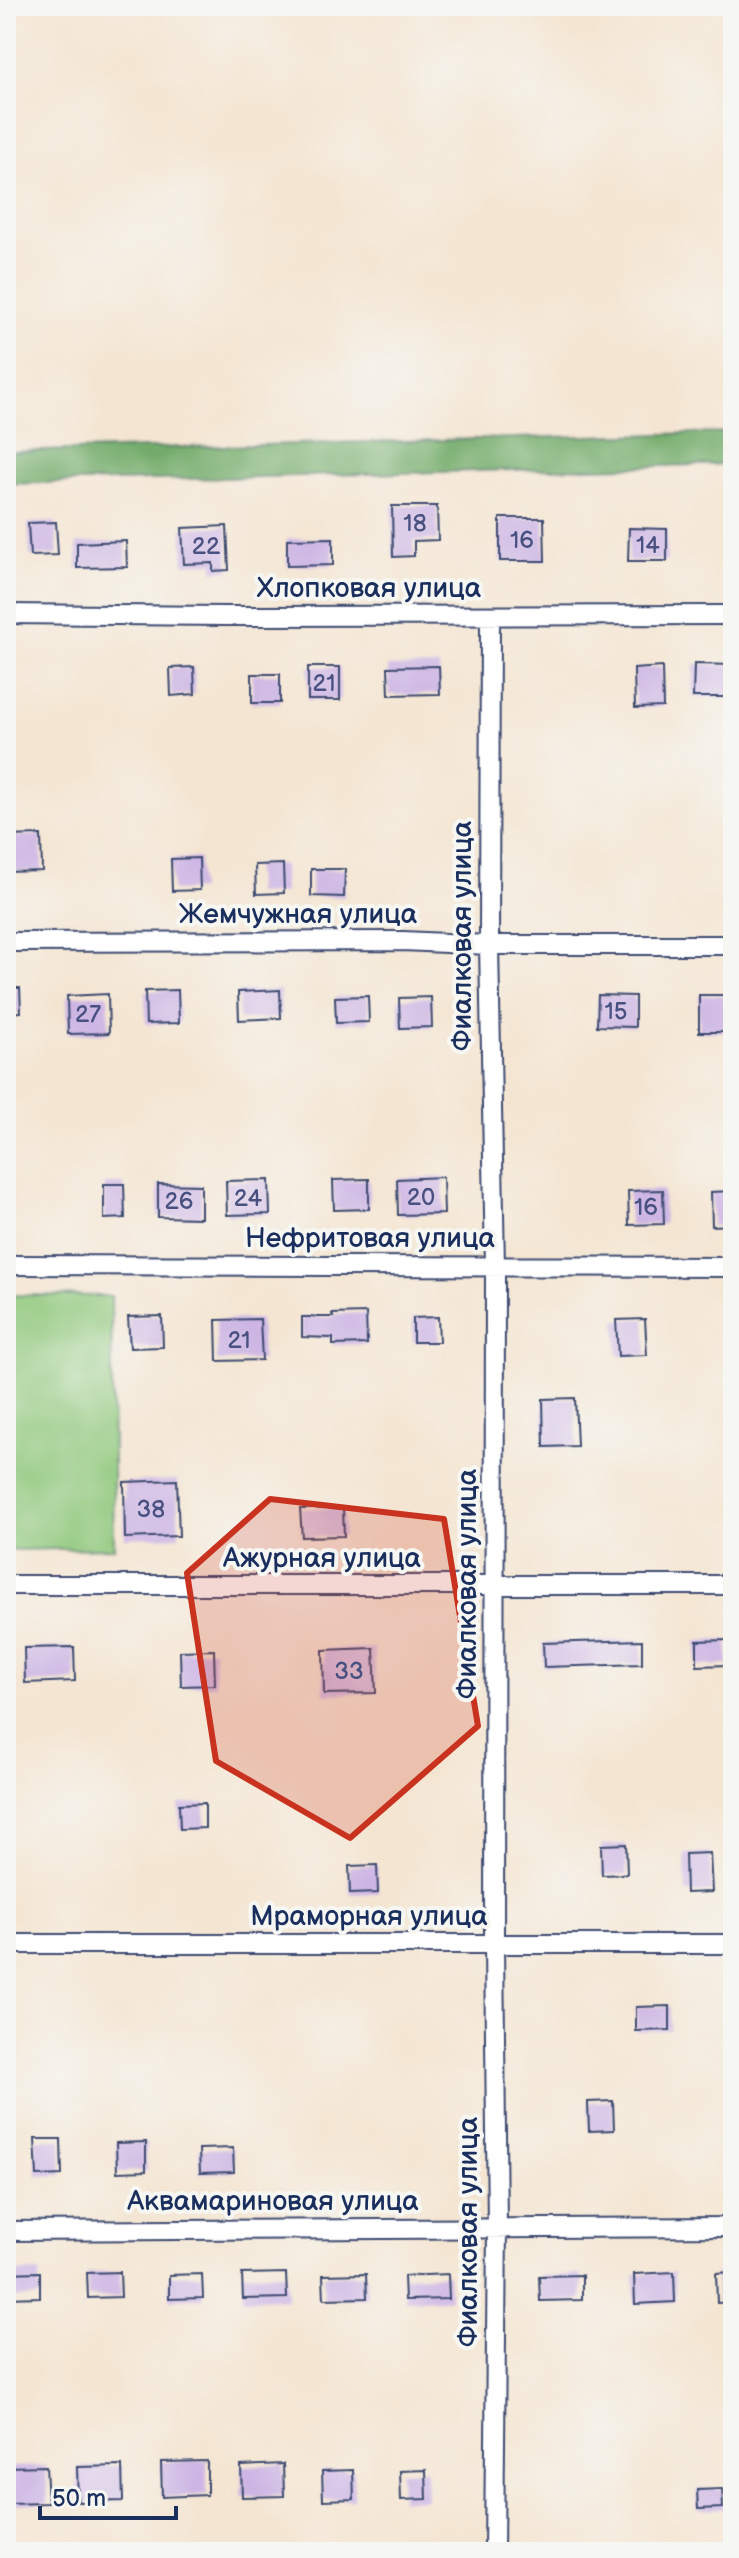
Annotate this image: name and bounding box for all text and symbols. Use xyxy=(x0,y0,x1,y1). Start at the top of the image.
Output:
house number: 18 xyxy=(403,509,427,538)
house number: 16 xyxy=(510,526,534,555)
house number: 14 xyxy=(636,531,660,560)
house number: 22 xyxy=(192,532,220,561)
street label: Хлопковая улица xyxy=(257,572,482,605)
house number: 21 xyxy=(312,669,336,698)
street label: Фиалковая улица xyxy=(446,820,479,1051)
street label: Жемчужная улица xyxy=(179,898,418,931)
house number: 15 xyxy=(604,997,628,1026)
house number: 27 xyxy=(75,1000,101,1029)
house number: 20 xyxy=(407,1183,435,1212)
house number: 24 xyxy=(234,1184,263,1213)
house number: 26 xyxy=(165,1187,193,1216)
house number: 16 xyxy=(634,1193,658,1222)
street label: Нефритовая улица xyxy=(245,1222,495,1255)
house number: 21 xyxy=(227,1326,251,1355)
street label: Фиалковая улица xyxy=(451,1468,484,1699)
house number: 38 xyxy=(137,1495,165,1524)
street label: Ажурная улица xyxy=(222,1542,422,1575)
house number: 33 xyxy=(334,1657,364,1686)
street label: Мраморная улица xyxy=(250,1900,488,1933)
street label: Фиалковая улица xyxy=(452,2116,485,2347)
street label: Аквамариновая улица xyxy=(126,2185,419,2218)
scale bar xyxy=(40,2470,176,2520)
text: 50 m xyxy=(52,2484,106,2513)

